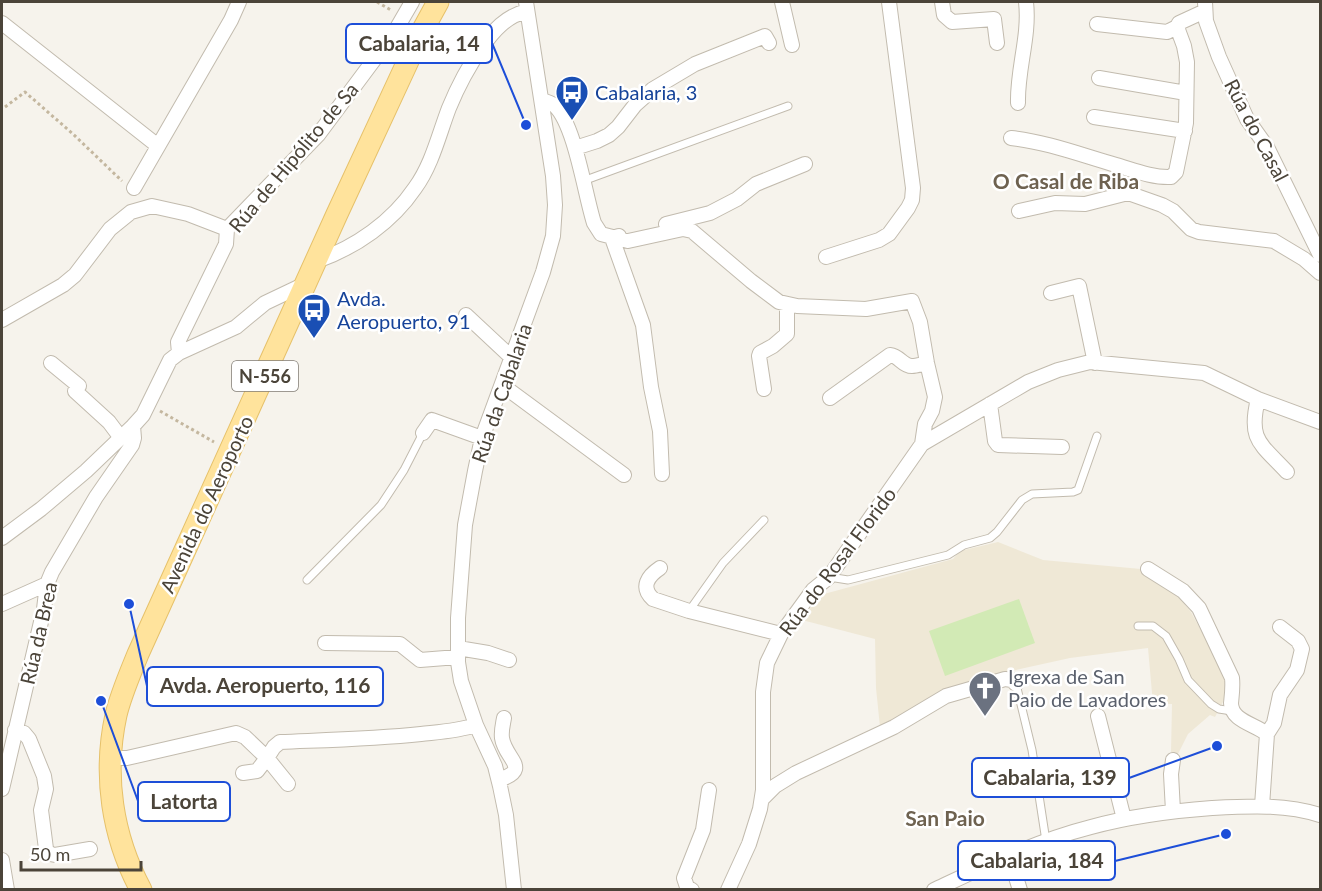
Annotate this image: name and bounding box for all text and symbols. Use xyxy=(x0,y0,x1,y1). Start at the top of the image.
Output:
callout: Cabalaria, 14 xyxy=(346,24,492,63)
text: Cabalaria, 14 xyxy=(358,30,480,55)
bus stop icon: Cabalaria, 3 xyxy=(554,74,590,121)
street label: Rúa do Casal xyxy=(1220,75,1294,185)
street label: Rúa de Hipólito de Sa xyxy=(223,77,363,237)
place label: Cabalaria, 3 xyxy=(595,80,697,104)
district label: O Casal de Riba xyxy=(993,168,1139,193)
place label: Avda. Aeropuerto, 91 xyxy=(337,286,471,333)
bus stop icon: Avda. Aeropuerto, 91 xyxy=(296,292,332,339)
street label: Rúa da Cabalaria xyxy=(466,320,536,466)
road number: N-556 xyxy=(232,361,298,391)
street label: Avenida do Aeroporto xyxy=(154,412,258,596)
street label: Rúa do Rosal Florido xyxy=(773,482,901,640)
street label: Rúa da Brea xyxy=(15,579,61,687)
place label: Igrexa de San Paio de Lavadores xyxy=(1008,664,1166,711)
callout: Avda. Aeropuerto, 116 xyxy=(147,667,383,706)
church icon: Igrexa de San Paio de Lavadores xyxy=(967,670,1003,717)
text: Avda. Aeropuerto, 116 xyxy=(159,672,370,697)
callout: Cabalaria, 139 xyxy=(972,758,1129,797)
text: Cabalaria, 139 xyxy=(983,764,1117,789)
callout: Latorta xyxy=(138,782,230,821)
text: Latorta xyxy=(150,788,218,813)
district label: San Paio xyxy=(905,805,985,830)
scale bar xyxy=(21,834,141,872)
callout: Cabalaria, 184 xyxy=(958,841,1115,880)
text: 50 m xyxy=(30,843,70,865)
text: Cabalaria, 184 xyxy=(970,847,1104,872)

